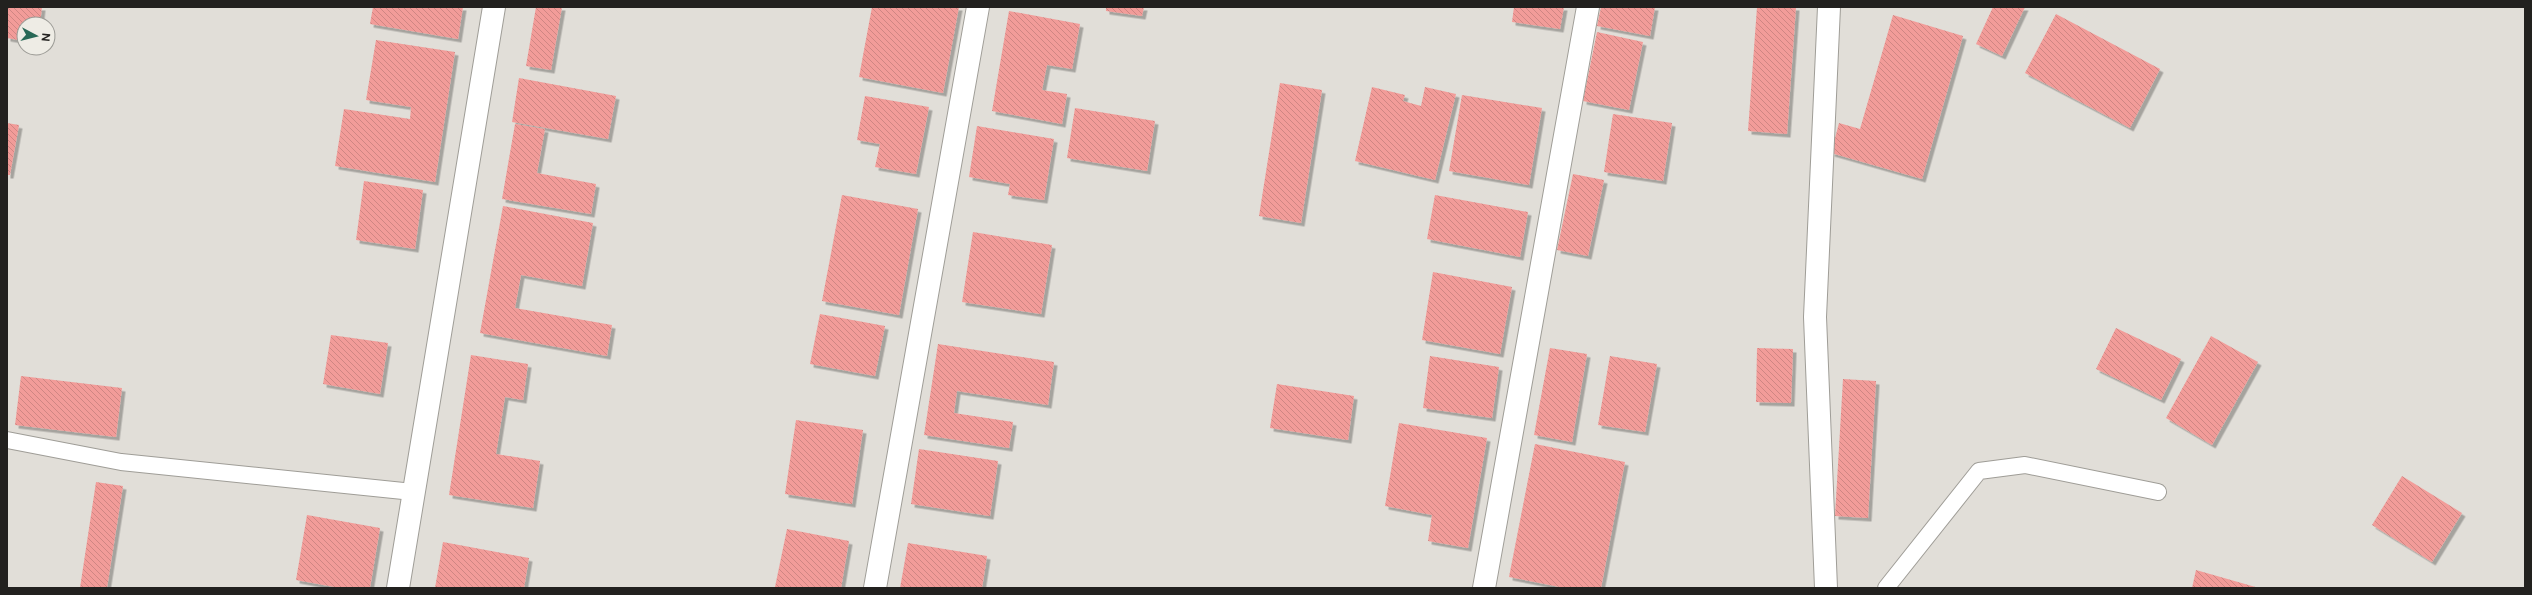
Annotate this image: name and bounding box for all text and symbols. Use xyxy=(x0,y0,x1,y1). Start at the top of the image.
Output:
north arrow xyxy=(16,16,56,56)
text: N xyxy=(39,32,52,42)

